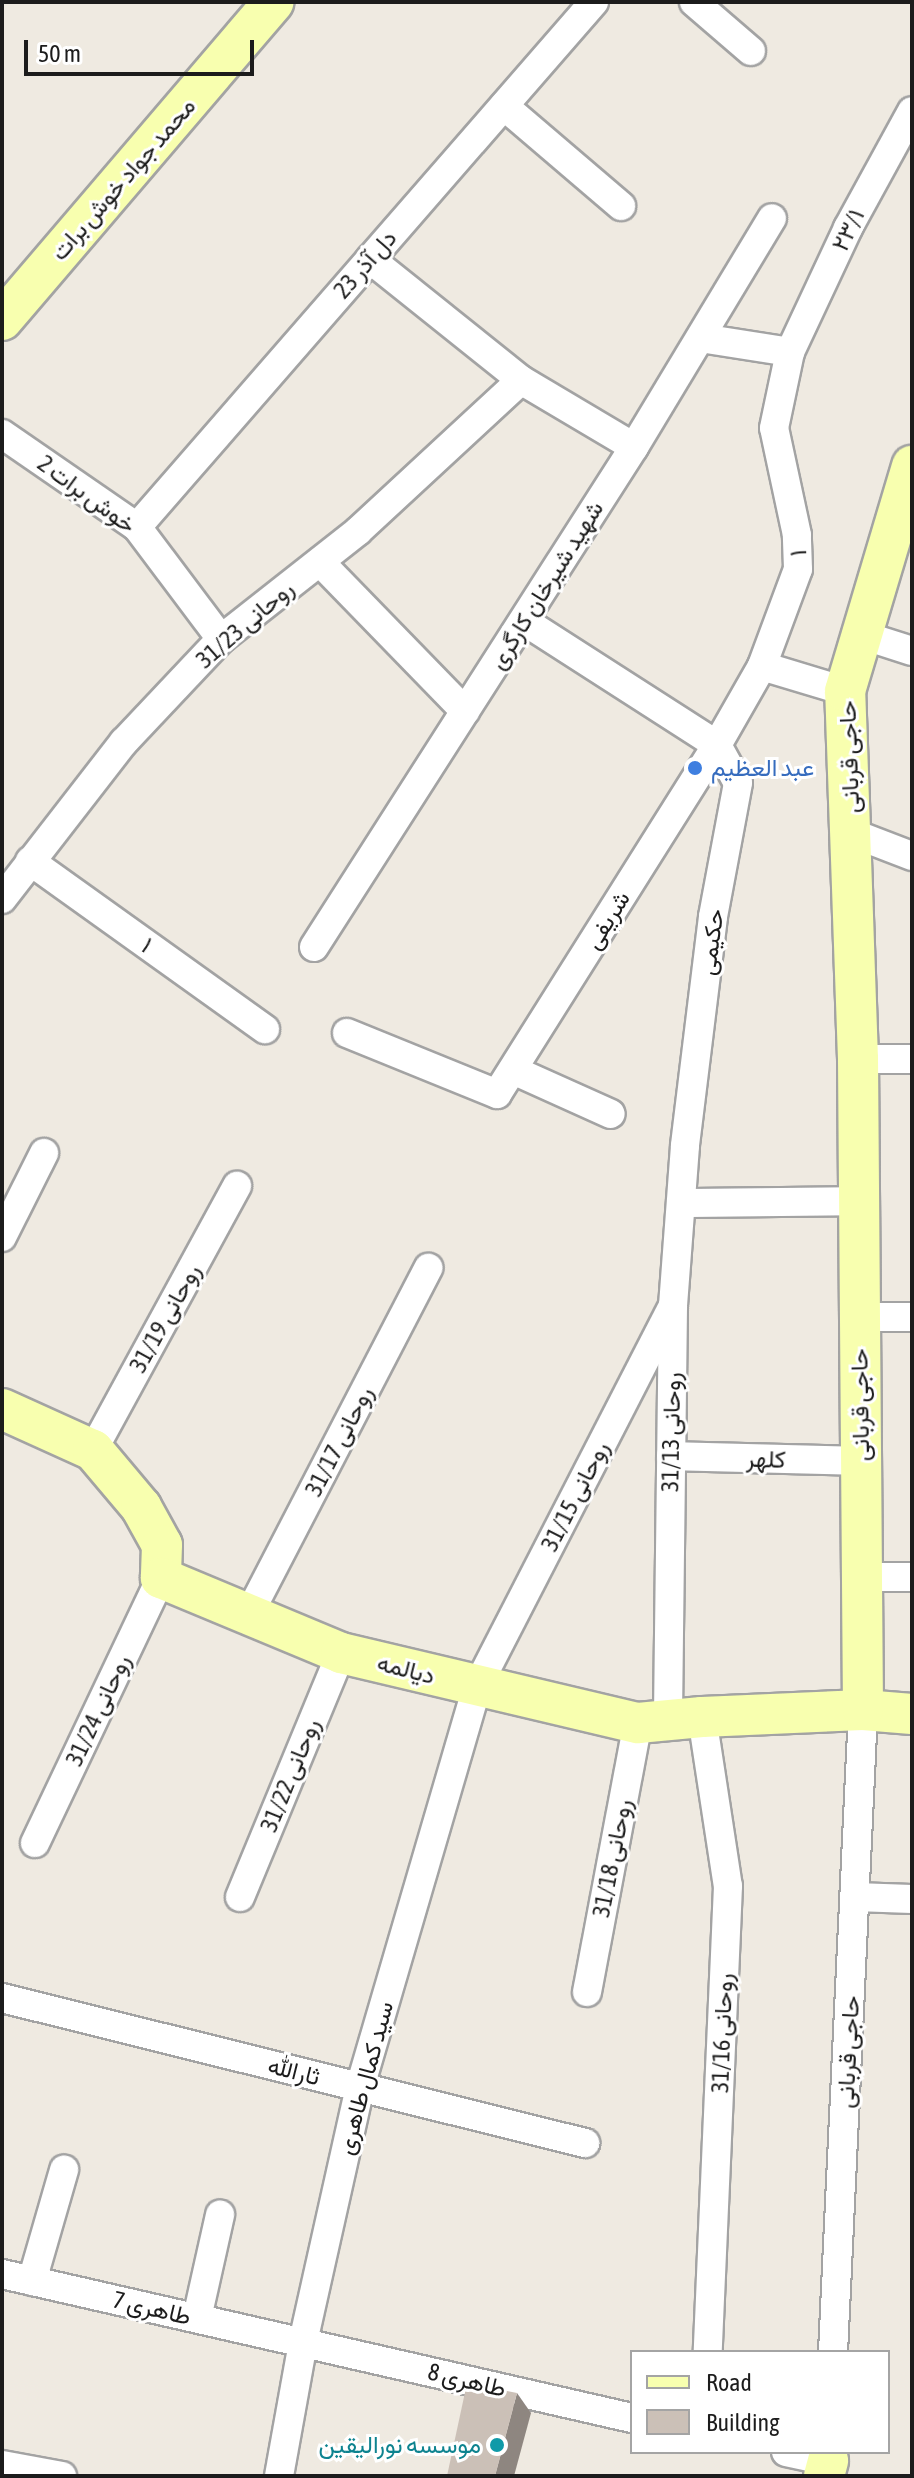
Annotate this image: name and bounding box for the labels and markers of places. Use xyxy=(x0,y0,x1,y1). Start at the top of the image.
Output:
place label: عبد العظيم xyxy=(711,754,814,782)
marker: عبد العظيم xyxy=(686,759,704,777)
place label: موسسه نورالیقین xyxy=(319,2431,481,2459)
marker: موسسه نورالیقین xyxy=(488,2436,506,2454)

